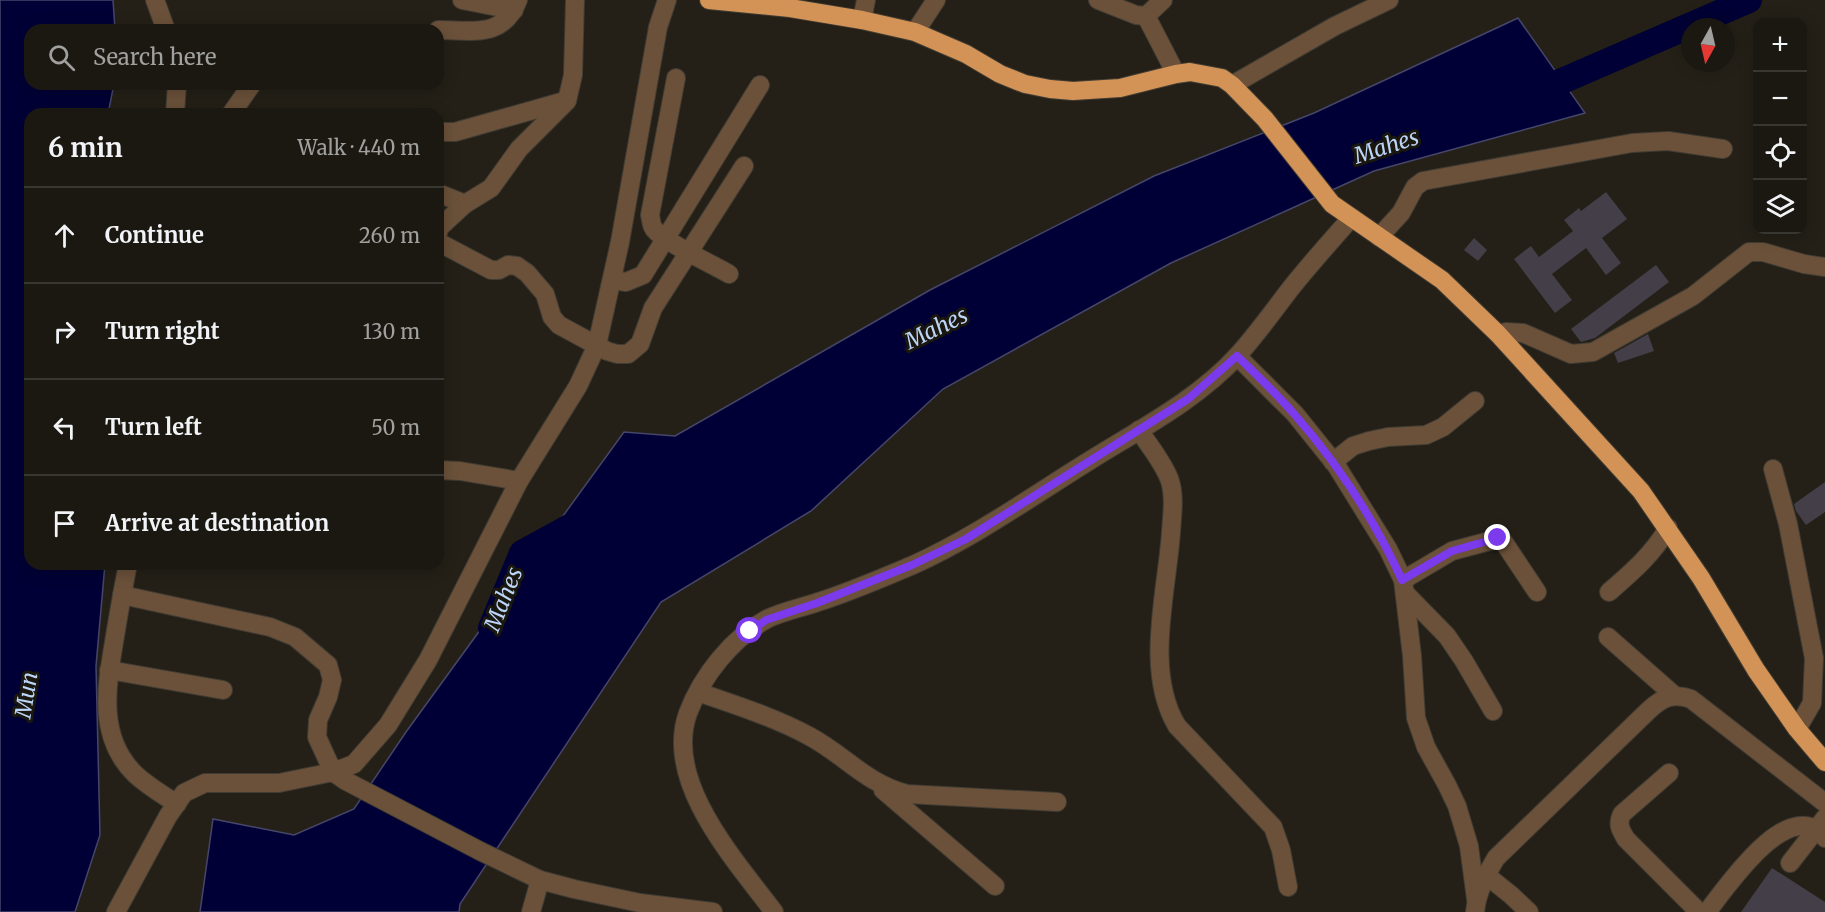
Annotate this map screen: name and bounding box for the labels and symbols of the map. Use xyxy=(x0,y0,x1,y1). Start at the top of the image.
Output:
north arrow xyxy=(1681,18,1735,72)
water label: Mahes xyxy=(1349,122,1422,170)
water label: Mahes xyxy=(899,301,972,356)
route end xyxy=(1484,524,1510,550)
water label: Mahes xyxy=(477,563,528,636)
route start xyxy=(736,617,762,643)
water label: Mun xyxy=(8,670,43,721)

